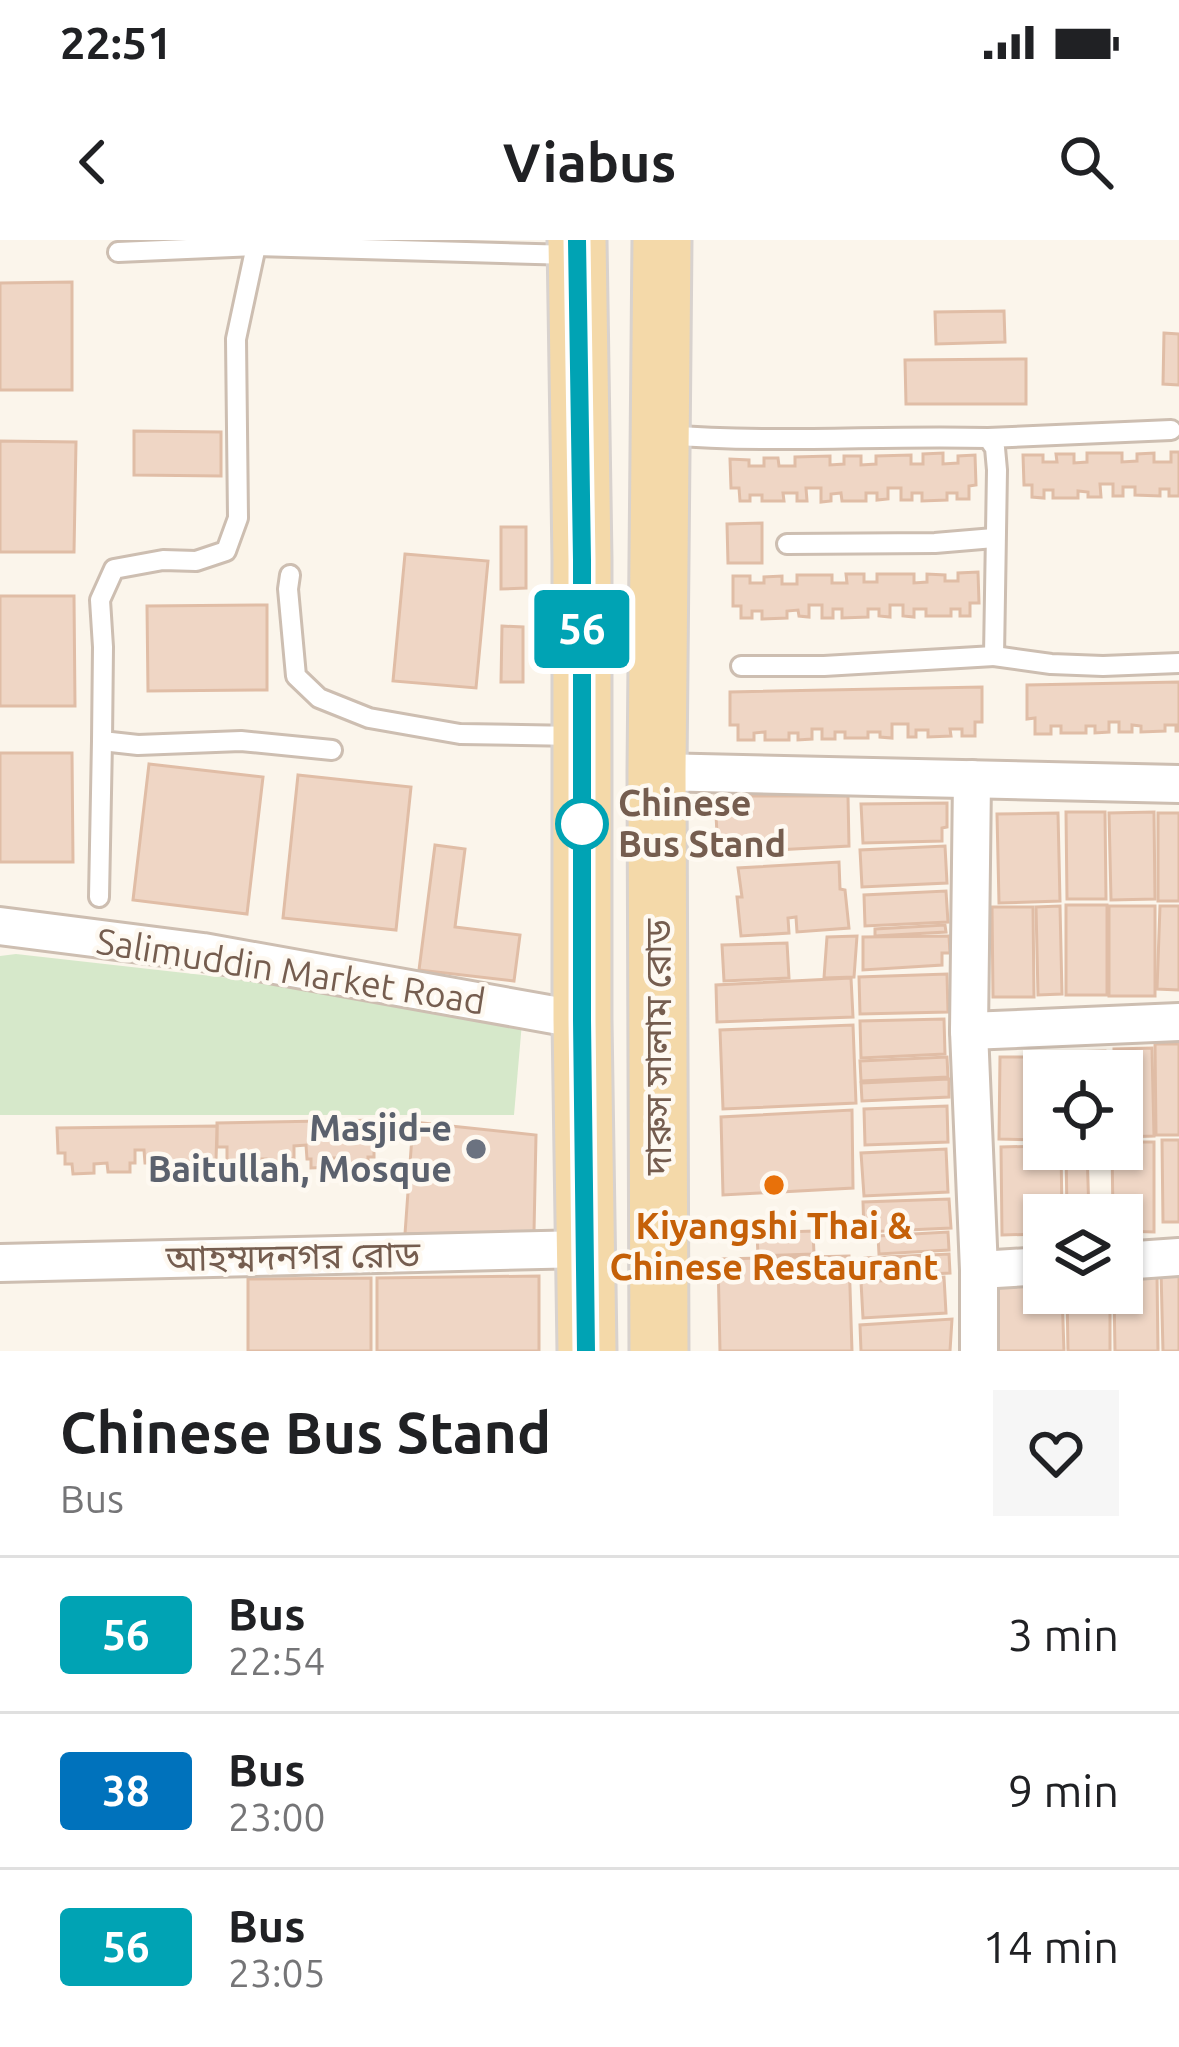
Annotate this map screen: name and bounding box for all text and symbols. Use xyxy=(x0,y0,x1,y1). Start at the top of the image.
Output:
text: 22:51 xyxy=(60,17,173,68)
icon: back xyxy=(60,129,126,195)
icon: search xyxy=(1053,129,1119,195)
text: Viabus xyxy=(503,132,676,192)
line badge: 56 xyxy=(528,590,636,668)
text: 56 xyxy=(558,605,606,652)
place label: Chinese Bus Stand xyxy=(618,782,786,864)
marker: Chinese Bus Stand xyxy=(557,799,607,849)
street label: দারুস সালাম রোড xyxy=(637,918,678,1176)
street label: Salimuddin Market Road xyxy=(94,920,488,1022)
map controls xyxy=(1023,1050,1143,1314)
button: locate xyxy=(1023,1050,1143,1170)
place label: Masjid-e Baitullah, Mosque xyxy=(148,1107,452,1189)
marker: Masjid-e Baitullah, Mosque xyxy=(463,1136,489,1162)
marker: Kiyangshi Thai & Chinese Restaurant xyxy=(761,1172,787,1198)
button: layers xyxy=(1023,1194,1143,1314)
place label: Kiyangshi Thai & Chinese Restaurant xyxy=(610,1205,938,1287)
street label: আহম্মদনগর রোড xyxy=(164,1233,421,1278)
button: heart xyxy=(993,1390,1119,1516)
text: Chinese Bus Stand xyxy=(60,1400,551,1464)
text: Bus xyxy=(60,1477,124,1520)
text: Bus xyxy=(228,1588,305,1639)
text: 3 min xyxy=(1008,1609,1119,1660)
text: 56 xyxy=(102,1611,150,1658)
text: 22:54 xyxy=(228,1639,326,1682)
text: Bus xyxy=(228,1744,305,1795)
text: 9 min xyxy=(1008,1765,1119,1816)
text: 38 xyxy=(102,1767,150,1814)
text: 23:00 xyxy=(228,1795,326,1838)
text: Bus xyxy=(228,1900,305,1951)
text: 14 min xyxy=(982,1921,1119,1972)
text: 56 xyxy=(102,1923,150,1970)
text: 23:05 xyxy=(228,1951,326,1994)

